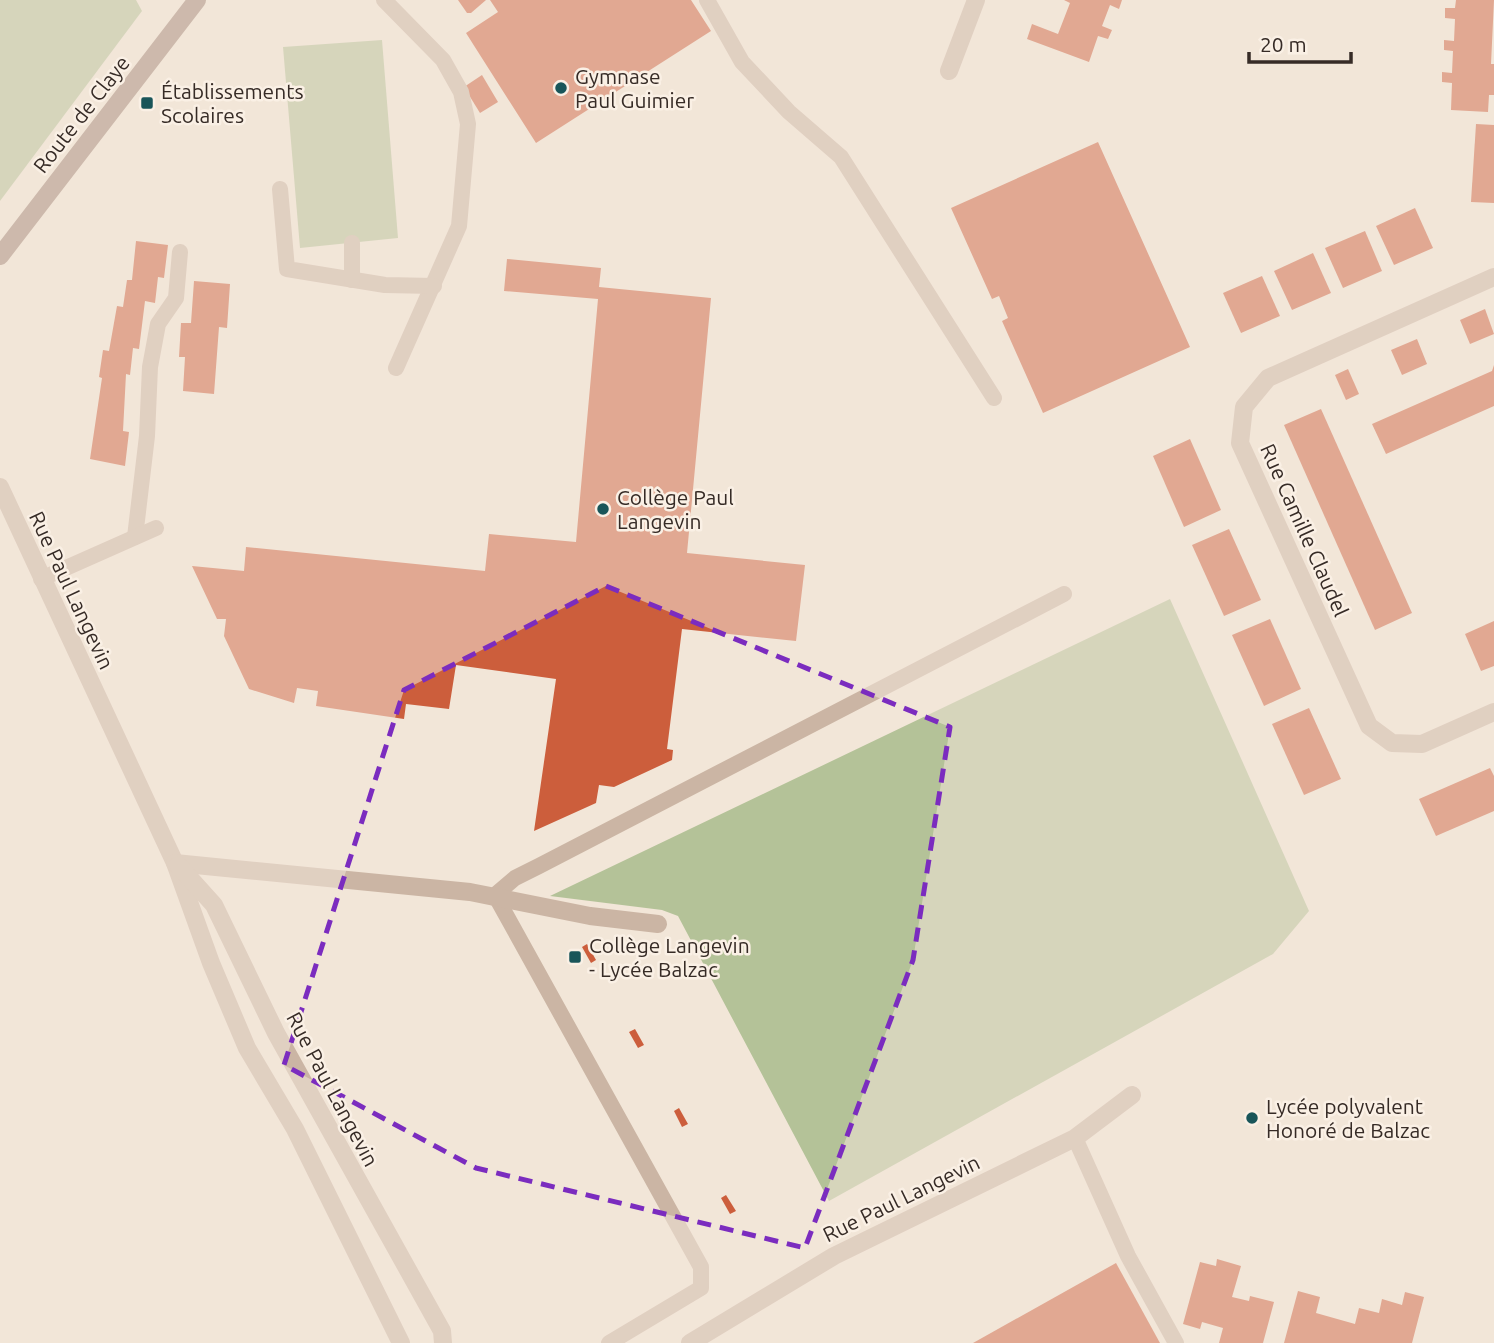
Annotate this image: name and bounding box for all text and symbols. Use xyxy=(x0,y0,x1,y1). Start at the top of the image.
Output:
scale bar xyxy=(1249,21,1350,65)
text: 20 m xyxy=(1260,32,1307,56)
street label: Route de Claye xyxy=(28,51,134,177)
place label: Gymnase Paul Guimier xyxy=(575,64,694,112)
place label: Établissements Scolaires xyxy=(161,79,304,127)
marker: Gymnase Paul Guimier xyxy=(553,80,569,96)
marker: Établissements Scolaires xyxy=(139,95,155,111)
street label: Rue Camille Claudel xyxy=(1256,440,1354,620)
place label: Collège Paul Langevin xyxy=(617,485,734,533)
marker: Collège Paul Langevin xyxy=(595,501,611,517)
street label: Rue Paul Langevin xyxy=(25,507,119,673)
place label: Collège Langevin - Lycée Balzac xyxy=(589,933,750,981)
marker: Collège Langevin - Lycée Balzac xyxy=(567,949,583,965)
street label: Rue Paul Langevin xyxy=(282,1008,384,1170)
place label: Lycée polyvalent Honoré de Balzac xyxy=(1266,1094,1430,1142)
marker: Lycée polyvalent Honoré de Balzac xyxy=(1244,1110,1260,1126)
street label: Rue Paul Langevin xyxy=(819,1150,983,1246)

